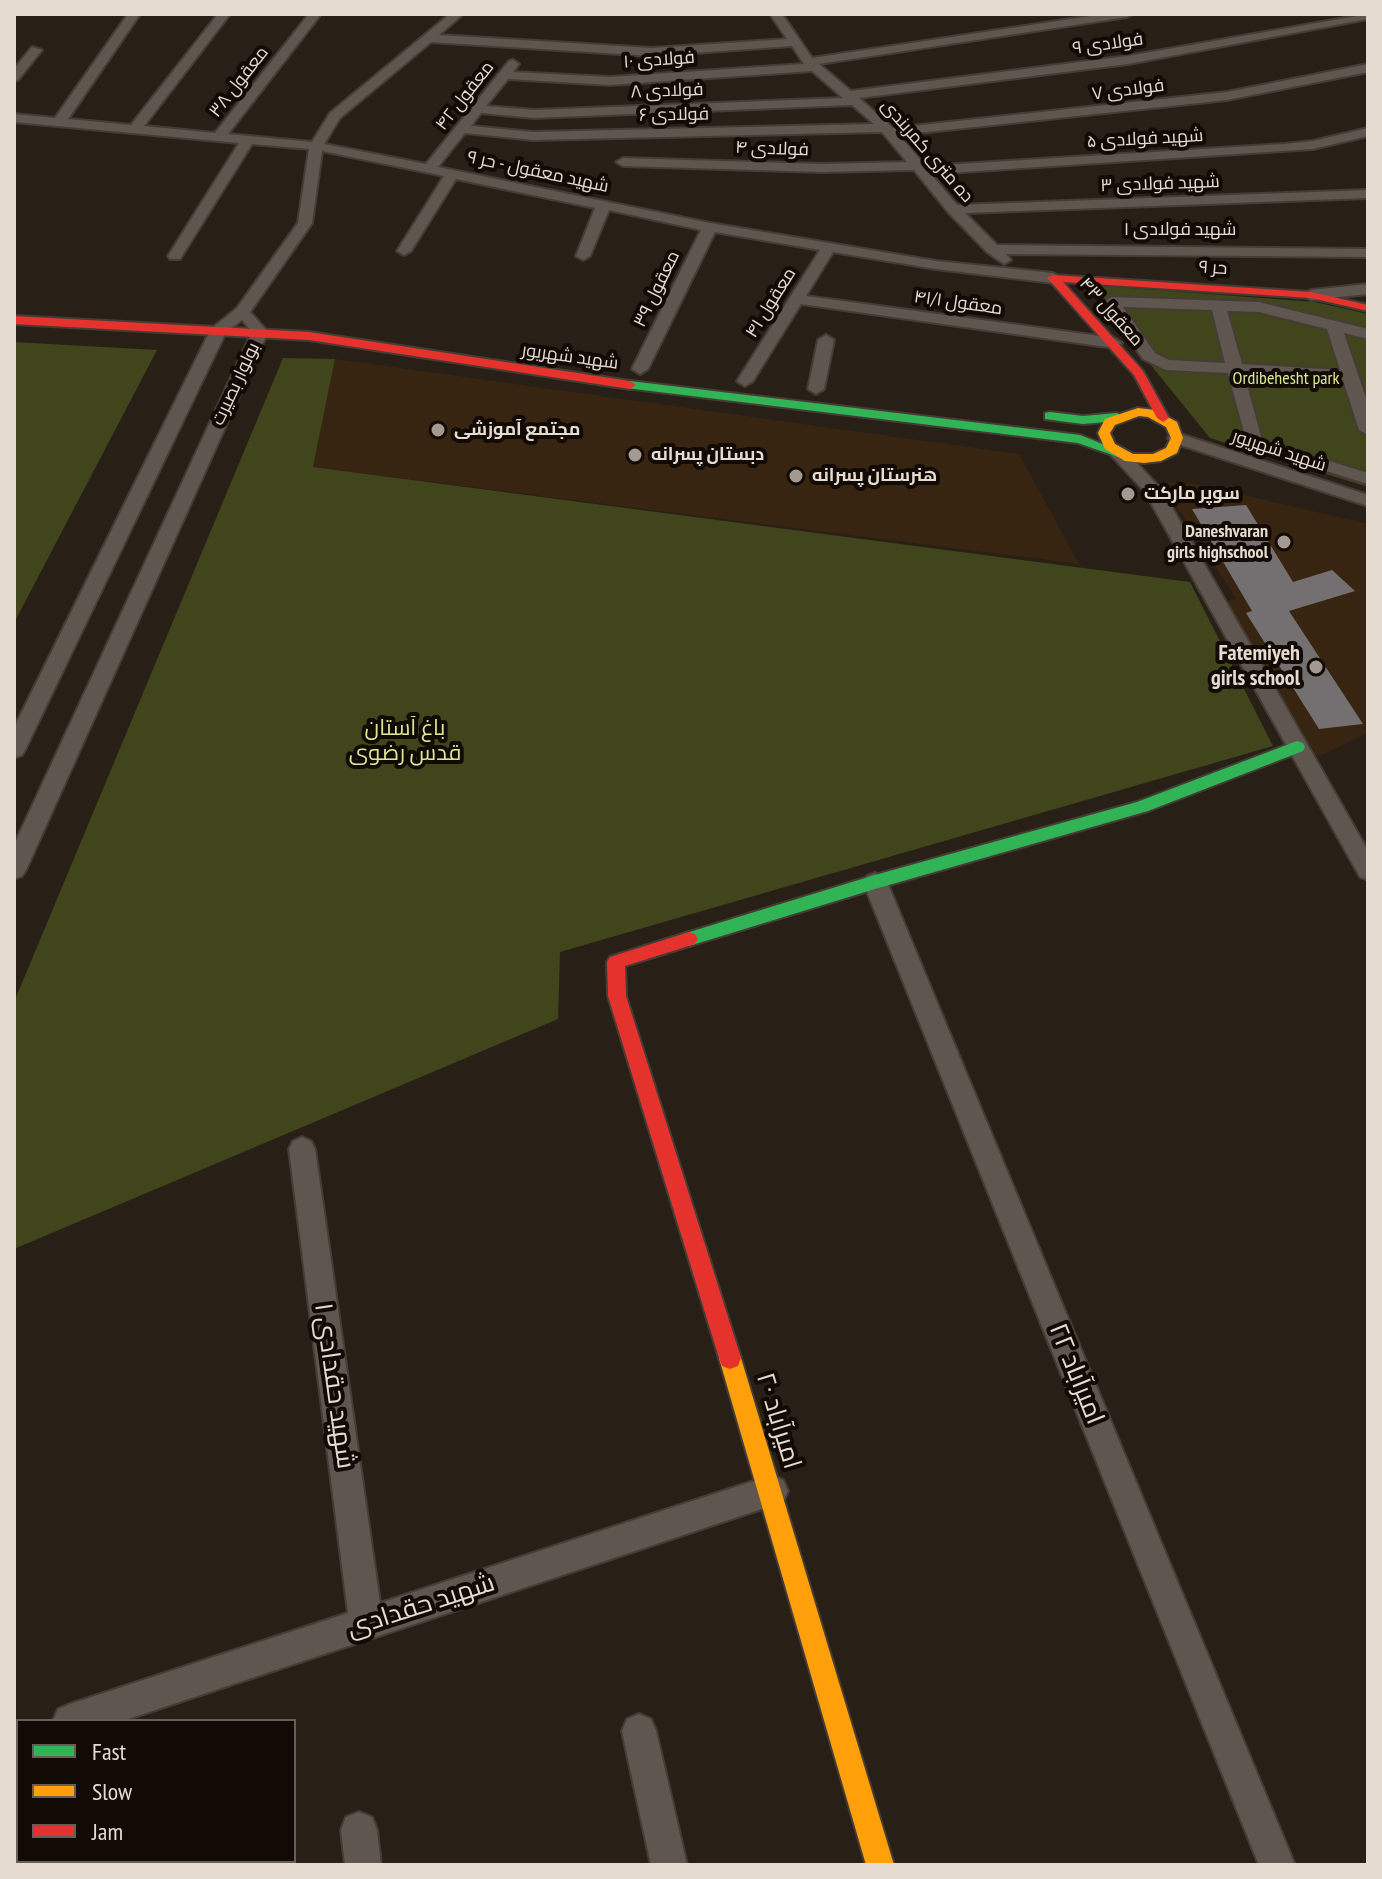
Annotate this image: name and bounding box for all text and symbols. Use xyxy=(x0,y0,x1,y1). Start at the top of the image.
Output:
street label: فولادی ۹ xyxy=(1071,28,1145,60)
street label: معقول ۳۸ xyxy=(205,42,273,122)
street label: فولادی ۱۰ xyxy=(623,47,695,73)
street label: معقول ۴۲ xyxy=(431,57,499,135)
street label: فولادی ۷ xyxy=(1091,75,1165,105)
street label: فولادی ۸ xyxy=(630,79,704,103)
street label: ده متری کمربندی xyxy=(876,95,978,207)
street label: فولادی ۶ xyxy=(639,104,709,126)
street label: شهید فولادی ۵ xyxy=(1086,125,1204,153)
street label: فولادی ۴ xyxy=(735,137,809,161)
street label: شهید معقول - حر ۹ xyxy=(465,146,611,198)
street label: شهید فولادی ۳ xyxy=(1100,171,1220,197)
street label: شهید فولادی ۱ xyxy=(1124,219,1236,241)
street label: معقول ۳۹ xyxy=(629,247,685,331)
street label: حر ۹ xyxy=(1198,256,1228,280)
street label: معقول ۴۱ xyxy=(741,264,801,342)
street label: معقول ۴۳ xyxy=(1075,273,1147,351)
street label: معقول ۴۱/۱ xyxy=(912,286,1004,320)
street label: بولوار بصیرت xyxy=(207,339,265,429)
street label: شهید شهریور xyxy=(520,340,620,374)
park label: Ordibehesht park xyxy=(1233,368,1339,390)
place label: مجتمع آموزشی xyxy=(454,419,580,441)
marker: مجتمع آموزشی xyxy=(429,421,447,439)
street label: شهید شهریور xyxy=(1229,426,1329,476)
place label: دبستان پسرانه xyxy=(651,444,764,466)
marker: دبستان پسرانه xyxy=(626,446,644,464)
place label: هنرستان پسرانه xyxy=(812,465,937,487)
marker: هنرستان پسرانه xyxy=(787,467,805,485)
place label: سوپر مارکت xyxy=(1144,483,1240,505)
marker: سوپر مارکت xyxy=(1119,485,1137,503)
place label: Daneshvaran girls highschool xyxy=(1167,521,1268,564)
marker: Daneshvaran girls highschool xyxy=(1275,533,1293,551)
place label: Fatemiyeh girls school xyxy=(1211,641,1300,692)
marker: Fatemiyeh girls school xyxy=(1307,658,1325,676)
park label: باغ آستان قدس رضوی xyxy=(349,716,461,768)
street label: شهید حقدادی ۱ xyxy=(307,1301,361,1471)
street label: امیرآباد ۲۲ xyxy=(1042,1319,1110,1429)
street label: امیرآباد ۲۰ xyxy=(749,1369,807,1473)
street label: شهید حقدادی xyxy=(343,1567,499,1645)
legend xyxy=(16,1719,296,1863)
text: Fast xyxy=(92,1736,126,1767)
text: Slow xyxy=(92,1776,132,1807)
text: Jam xyxy=(92,1816,123,1847)

